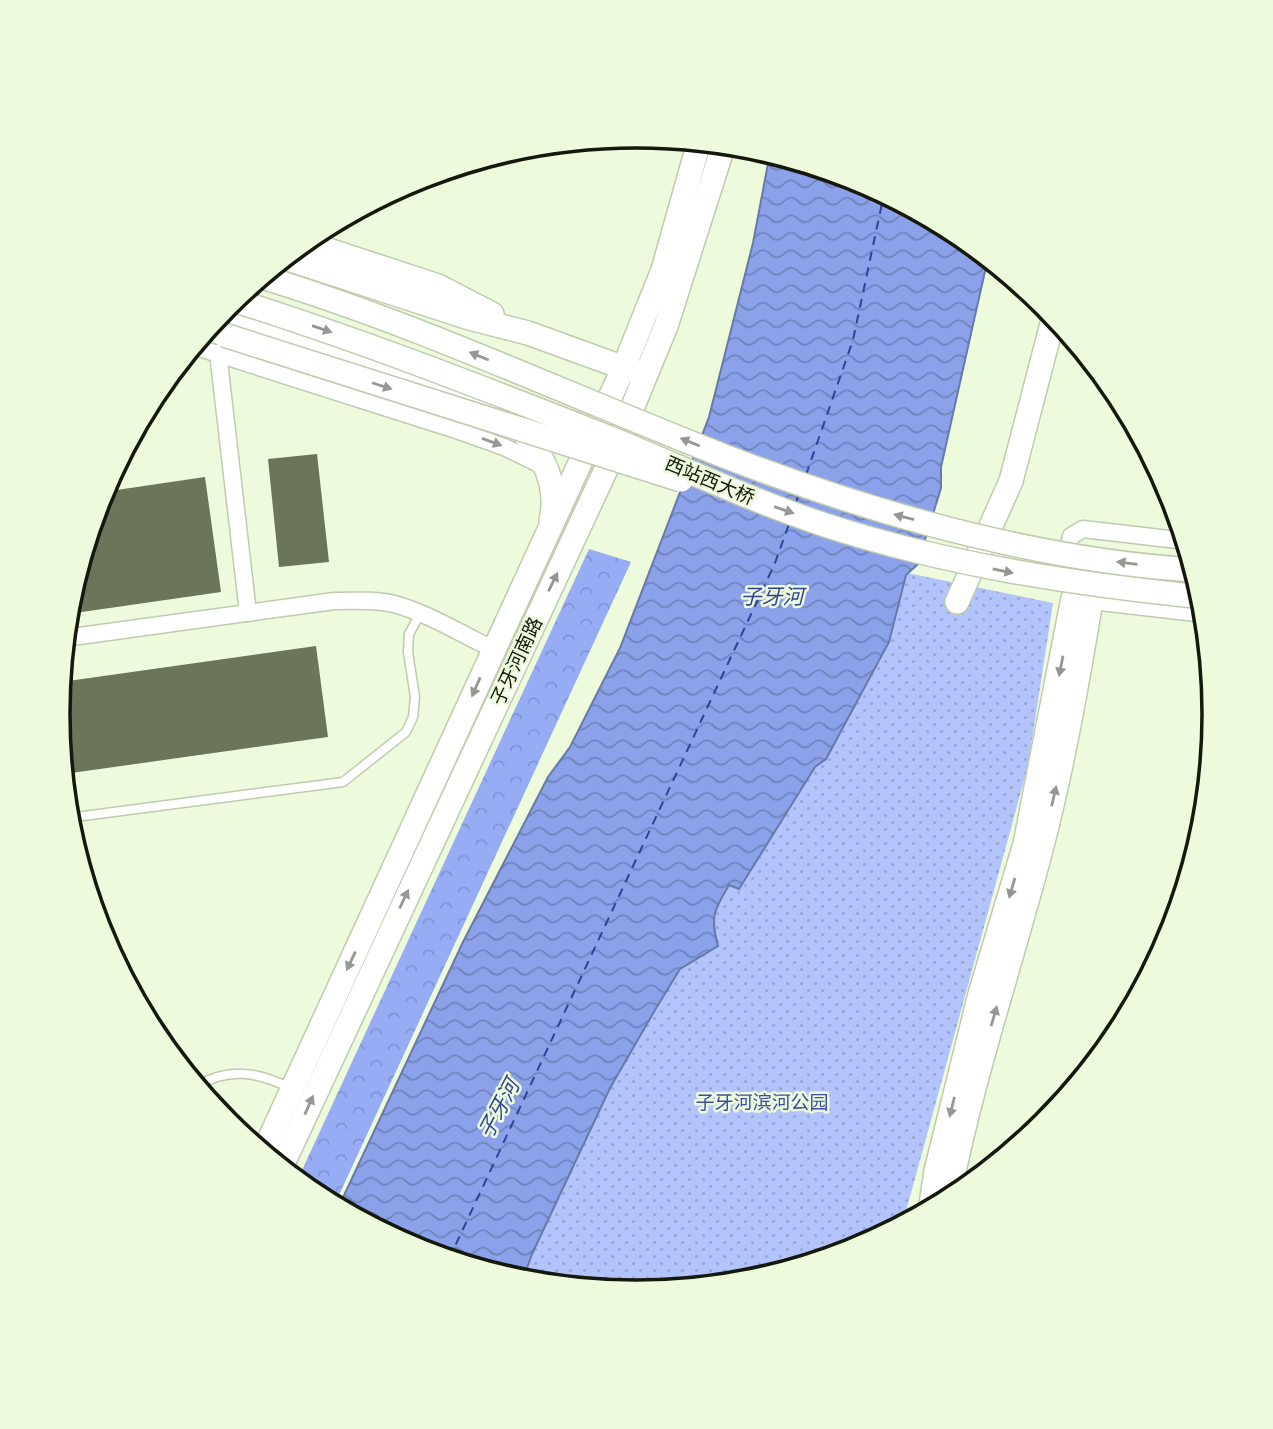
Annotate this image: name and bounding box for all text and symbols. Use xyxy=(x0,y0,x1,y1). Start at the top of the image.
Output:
one-way arrow xyxy=(311,324,332,335)
one-way arrow xyxy=(469,350,490,361)
one-way arrow xyxy=(371,381,392,392)
one-way arrow xyxy=(679,436,700,447)
one-way arrow xyxy=(481,437,502,448)
street label: 西站西大桥 xyxy=(662,451,758,510)
one-way arrow xyxy=(774,505,795,516)
one-way arrow xyxy=(894,511,915,521)
one-way arrow xyxy=(1116,558,1138,569)
one-way arrow xyxy=(992,566,1014,577)
one-way arrow xyxy=(548,572,559,592)
water label: 子牙河 xyxy=(741,584,807,609)
street label: 子牙河南路 xyxy=(486,613,547,709)
one-way arrow xyxy=(1056,655,1067,677)
one-way arrow xyxy=(470,677,481,698)
one-way arrow xyxy=(1048,785,1059,807)
one-way arrow xyxy=(1007,877,1017,898)
one-way arrow xyxy=(398,889,410,909)
one-way arrow xyxy=(345,951,356,972)
one-way arrow xyxy=(989,1005,999,1026)
water label: 子牙河 xyxy=(473,1072,526,1142)
park label: 子牙河滨河公园 xyxy=(695,1091,829,1114)
one-way arrow xyxy=(303,1095,315,1115)
one-way arrow xyxy=(946,1096,957,1118)

